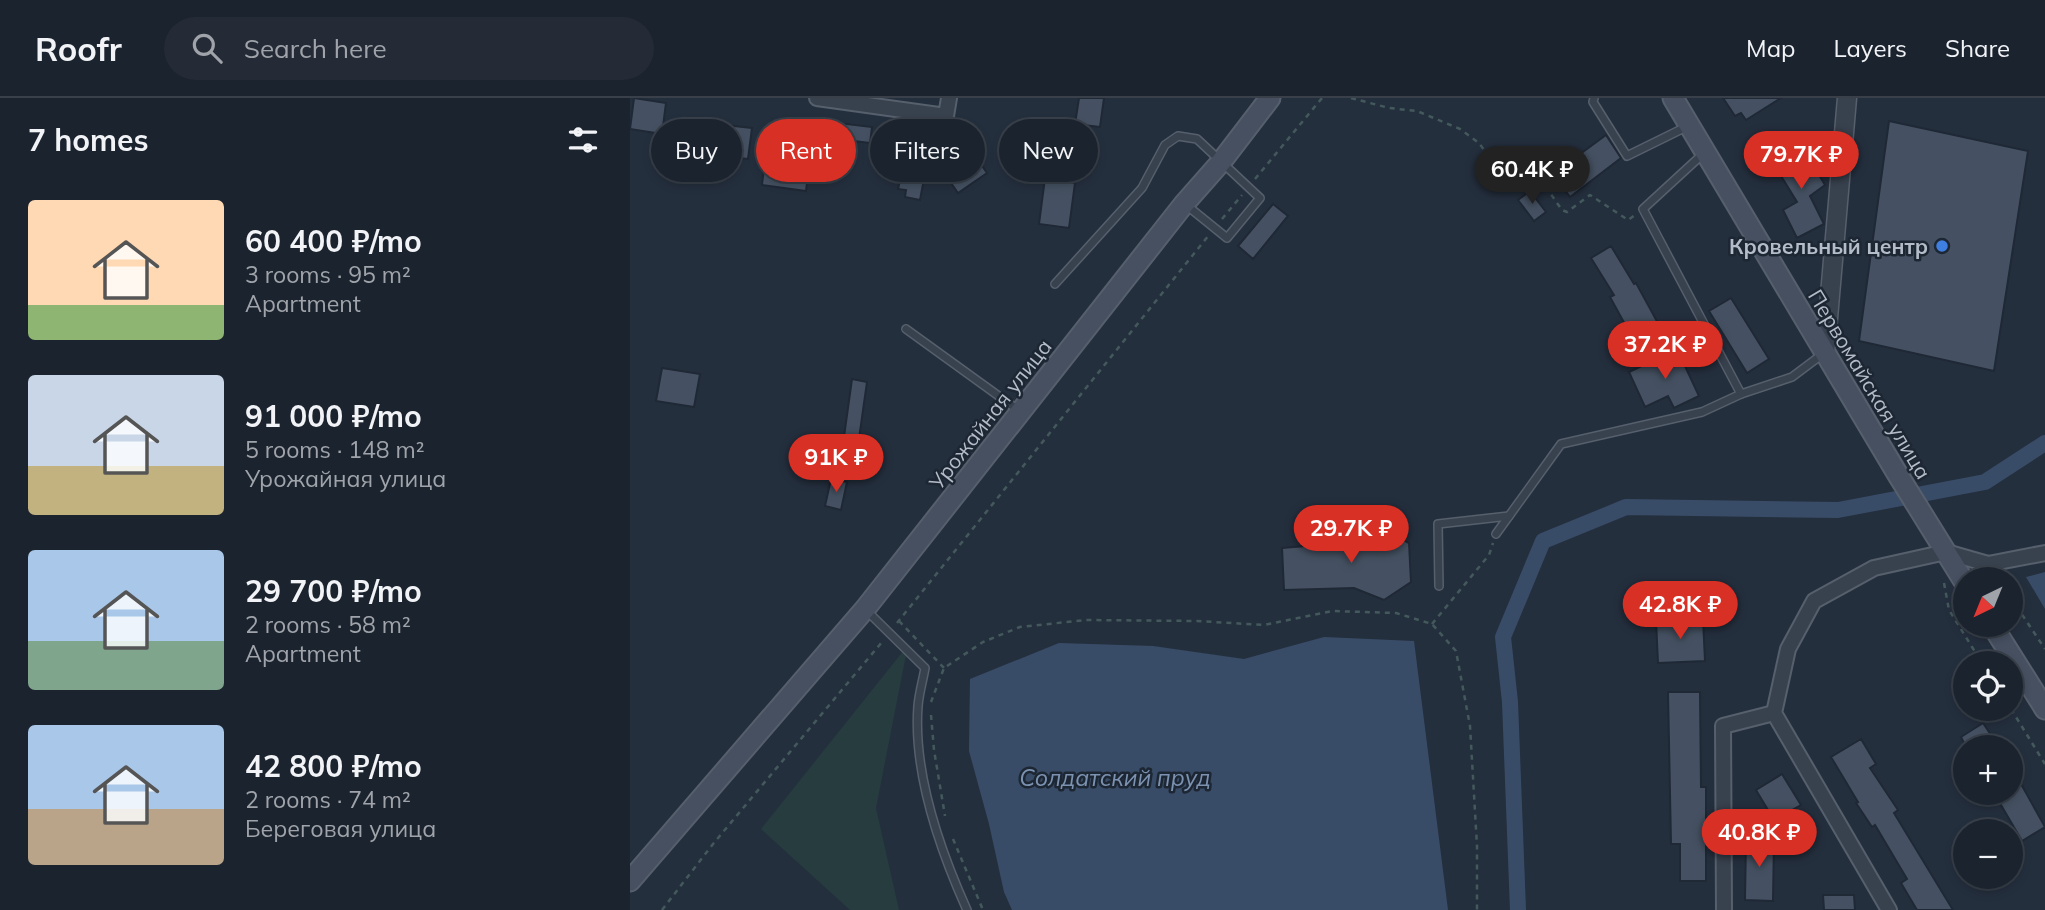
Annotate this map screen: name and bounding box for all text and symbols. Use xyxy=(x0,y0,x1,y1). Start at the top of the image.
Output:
search box xyxy=(164,17,654,80)
text: Roofr xyxy=(35,28,122,69)
icon: search xyxy=(188,29,226,67)
text: Search here xyxy=(244,32,387,65)
text: Map xyxy=(1746,33,1795,63)
text: Layers xyxy=(1833,33,1907,63)
text: Share xyxy=(1945,33,2010,63)
chip: Buy xyxy=(651,119,742,182)
chip: Rent xyxy=(756,119,856,182)
chip: Filters xyxy=(870,119,985,182)
chip: New xyxy=(999,119,1098,182)
text: 7 homes xyxy=(28,121,149,159)
icon: filters xyxy=(564,121,602,159)
pin: 79.7K ₽ xyxy=(1736,132,1866,191)
text: 79.7K ₽ xyxy=(1760,139,1842,168)
pin: 60.4K ₽ xyxy=(1467,146,1597,206)
text: 60.4K ₽ xyxy=(1491,154,1573,183)
text: 60 400 ₽/mo xyxy=(245,222,422,260)
icon: home xyxy=(84,228,168,312)
place label: Кровельный центр xyxy=(1729,233,1928,259)
marker: Кровельный центр xyxy=(1934,238,1950,254)
text: 3 rooms · 95 m² xyxy=(245,260,411,289)
street label: Первомайская улица xyxy=(1803,284,1937,484)
text: Apartment xyxy=(245,289,361,318)
pin: 37.2K ₽ xyxy=(1600,322,1730,381)
text: 37.2K ₽ xyxy=(1624,329,1706,358)
street label: Урожайная улица xyxy=(923,334,1057,495)
text: 91 000 ₽/mo xyxy=(245,397,422,435)
icon: home xyxy=(84,403,168,487)
pin: 91K ₽ xyxy=(787,434,885,494)
text: 5 rooms · 148 m² xyxy=(245,435,425,464)
text: 91K ₽ xyxy=(804,442,868,471)
text: Урожайная улица xyxy=(245,464,446,493)
pin: 29.7K ₽ xyxy=(1286,505,1416,565)
text: 29.7K ₽ xyxy=(1310,513,1392,542)
north arrow xyxy=(1953,567,2023,637)
map controls xyxy=(1953,567,2023,889)
text: 29 700 ₽/mo xyxy=(245,572,422,610)
icon: home xyxy=(84,578,168,662)
pin: 42.8K ₽ xyxy=(1615,582,1745,641)
text: 42.8K ₽ xyxy=(1639,589,1721,618)
text: 2 rooms · 58 m² xyxy=(245,610,411,639)
text: Apartment xyxy=(245,639,361,668)
button: locate xyxy=(1953,651,2023,721)
button: + xyxy=(1953,735,2023,805)
text: 42 800 ₽/mo xyxy=(245,747,422,785)
icon: home xyxy=(84,753,168,837)
water label: Солдатский пруд xyxy=(1019,763,1211,792)
text: 2 rooms · 74 m² xyxy=(245,785,411,814)
pin: 40.8K ₽ xyxy=(1694,810,1824,869)
text: Береговая улица xyxy=(245,814,436,843)
text: 40.8K ₽ xyxy=(1718,817,1800,846)
button: − xyxy=(1953,819,2023,889)

